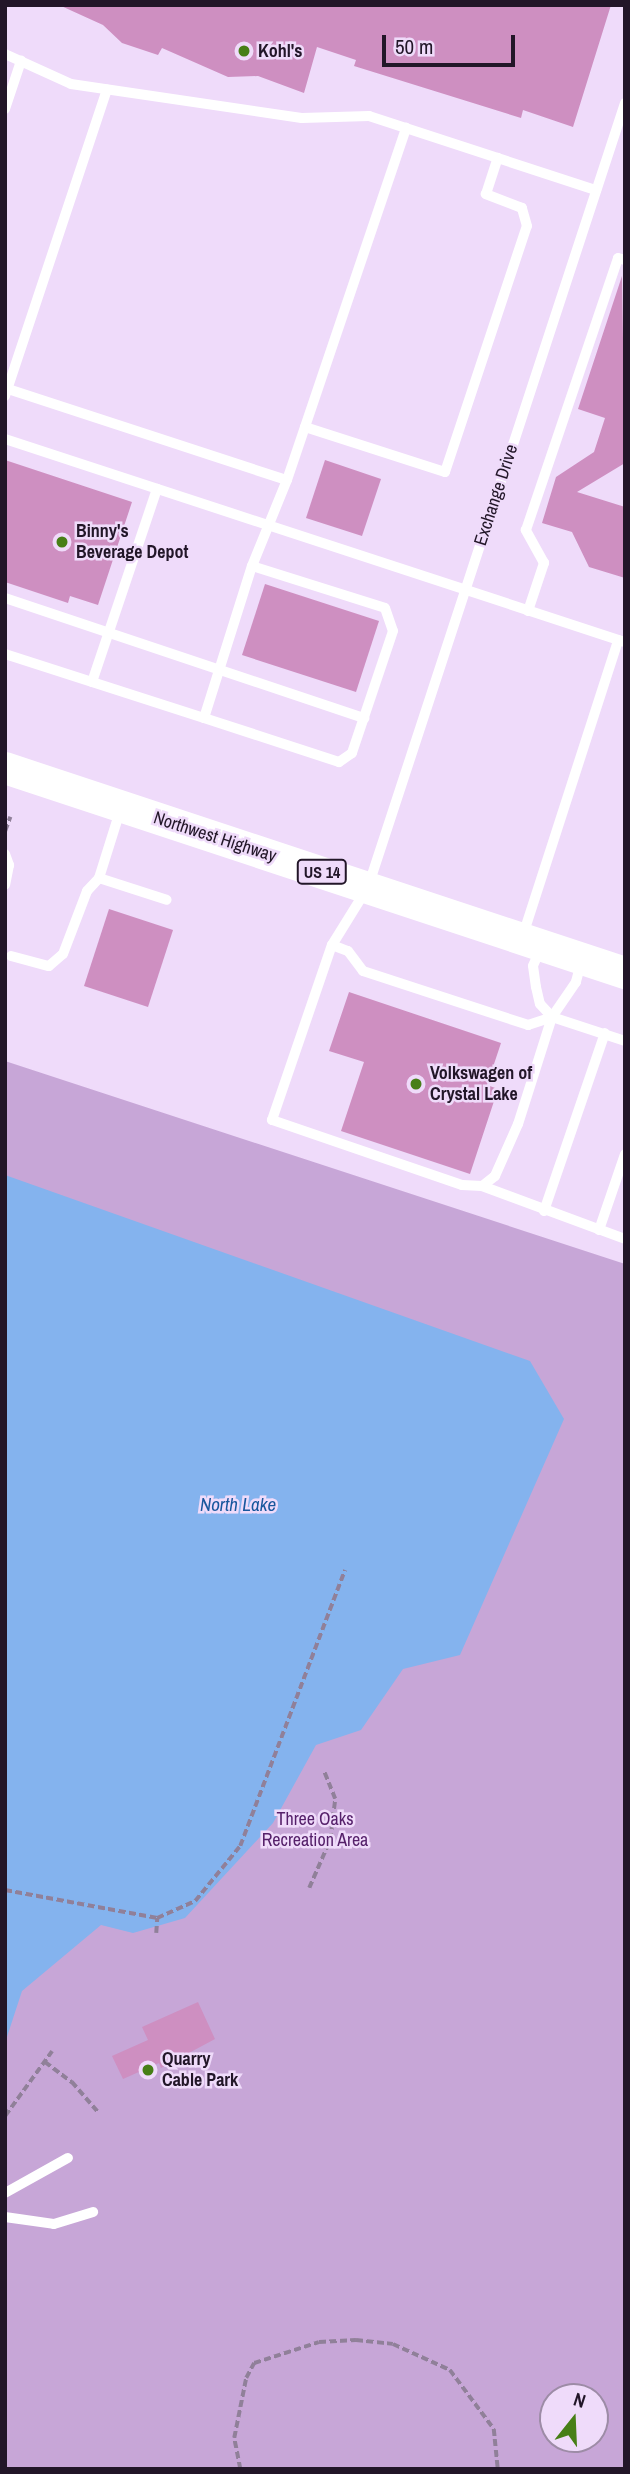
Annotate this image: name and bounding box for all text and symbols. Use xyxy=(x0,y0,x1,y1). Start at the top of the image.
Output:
scale bar xyxy=(385,21,518,65)
text: 50 m xyxy=(395,32,433,61)
place label: Kohl's xyxy=(258,40,303,62)
marker: Kohl's xyxy=(236,43,252,59)
street label: Exchange Drive xyxy=(470,442,522,548)
place label: Binny's Beverage Depot xyxy=(76,521,188,564)
marker: Binny's Beverage Depot xyxy=(54,534,70,550)
street label: Northwest Highway xyxy=(151,807,279,867)
road number: US 14 xyxy=(296,860,348,884)
place label: Volkswagen of Crystal Lake xyxy=(430,1063,532,1106)
marker: Volkswagen of Crystal Lake xyxy=(408,1076,424,1092)
water label: North Lake xyxy=(200,1494,276,1516)
park label: Three Oaks Recreation Area xyxy=(261,1809,369,1852)
place label: Quarry Cable Park xyxy=(162,2049,238,2092)
marker: Quarry Cable Park xyxy=(140,2062,156,2078)
north arrow xyxy=(539,2383,609,2453)
text: N xyxy=(571,2386,589,2414)

